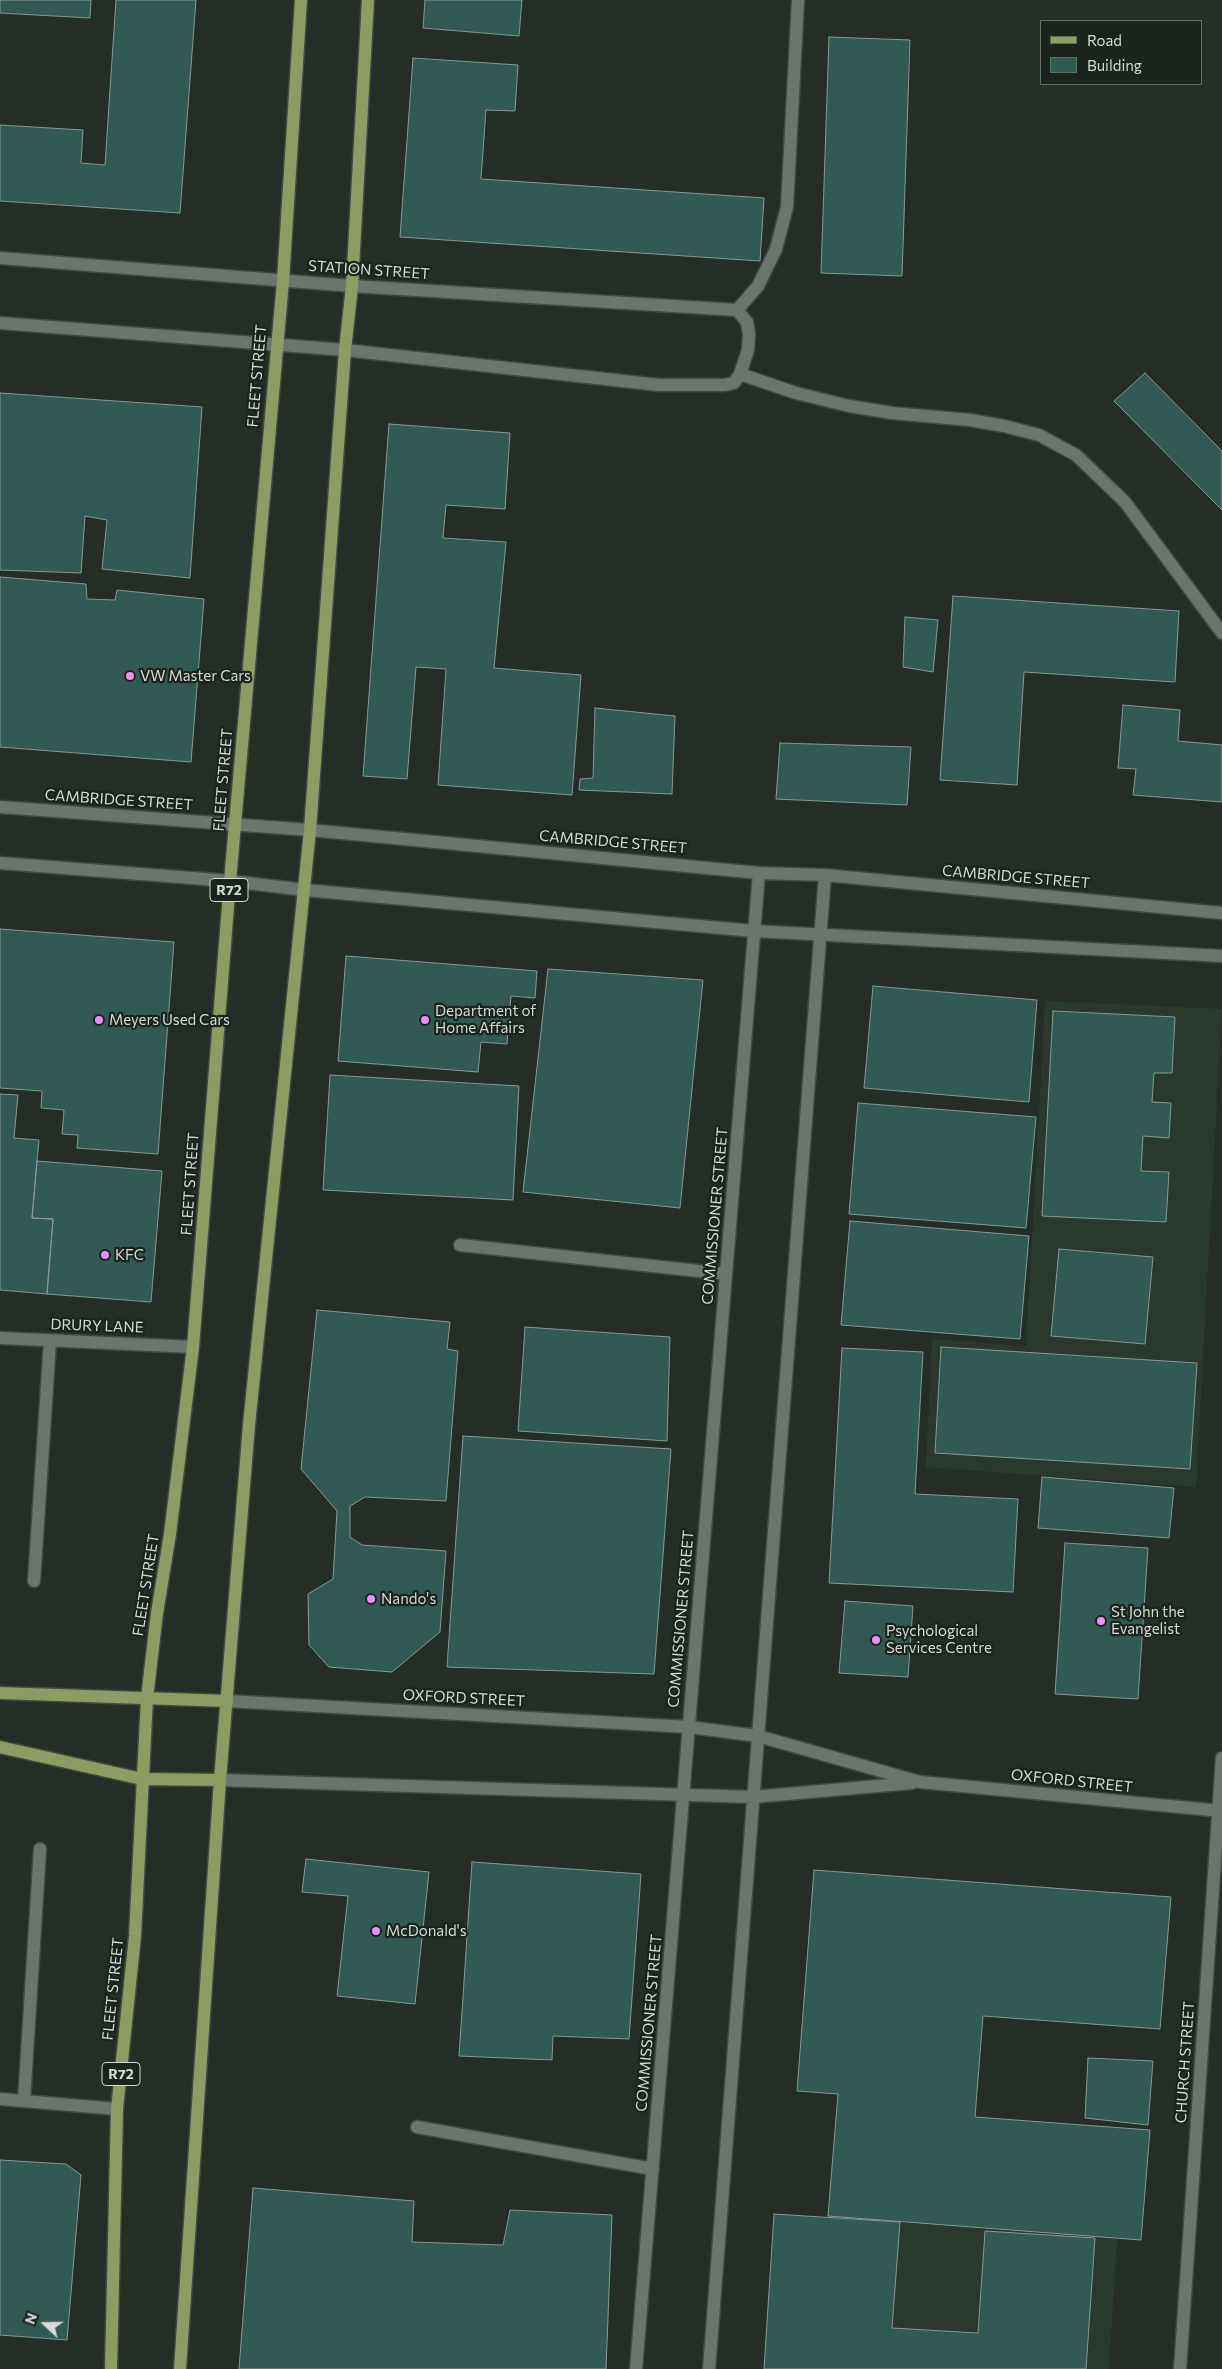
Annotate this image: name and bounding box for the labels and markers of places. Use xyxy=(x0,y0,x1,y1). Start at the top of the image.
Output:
place label: VW Master Cars xyxy=(140,667,251,685)
marker: VW Master Cars xyxy=(124,670,136,682)
place label: Department of Home Affairs xyxy=(435,1002,536,1037)
place label: Meyers Used Cars xyxy=(109,1011,230,1029)
marker: Meyers Used Cars xyxy=(93,1014,105,1026)
marker: Department of Home Affairs xyxy=(419,1014,431,1026)
place label: KFC xyxy=(115,1246,144,1264)
marker: KFC xyxy=(99,1249,111,1261)
place label: Nando's xyxy=(381,1590,436,1608)
marker: Nando's xyxy=(365,1593,377,1605)
place label: St John the Evangelist xyxy=(1111,1603,1185,1638)
marker: St John the Evangelist xyxy=(1095,1615,1107,1627)
place label: Psychological Services Centre xyxy=(886,1622,992,1657)
marker: Psychological Services Centre xyxy=(870,1634,882,1646)
place label: McDonald's xyxy=(386,1922,467,1940)
marker: McDonald's xyxy=(370,1925,382,1937)

